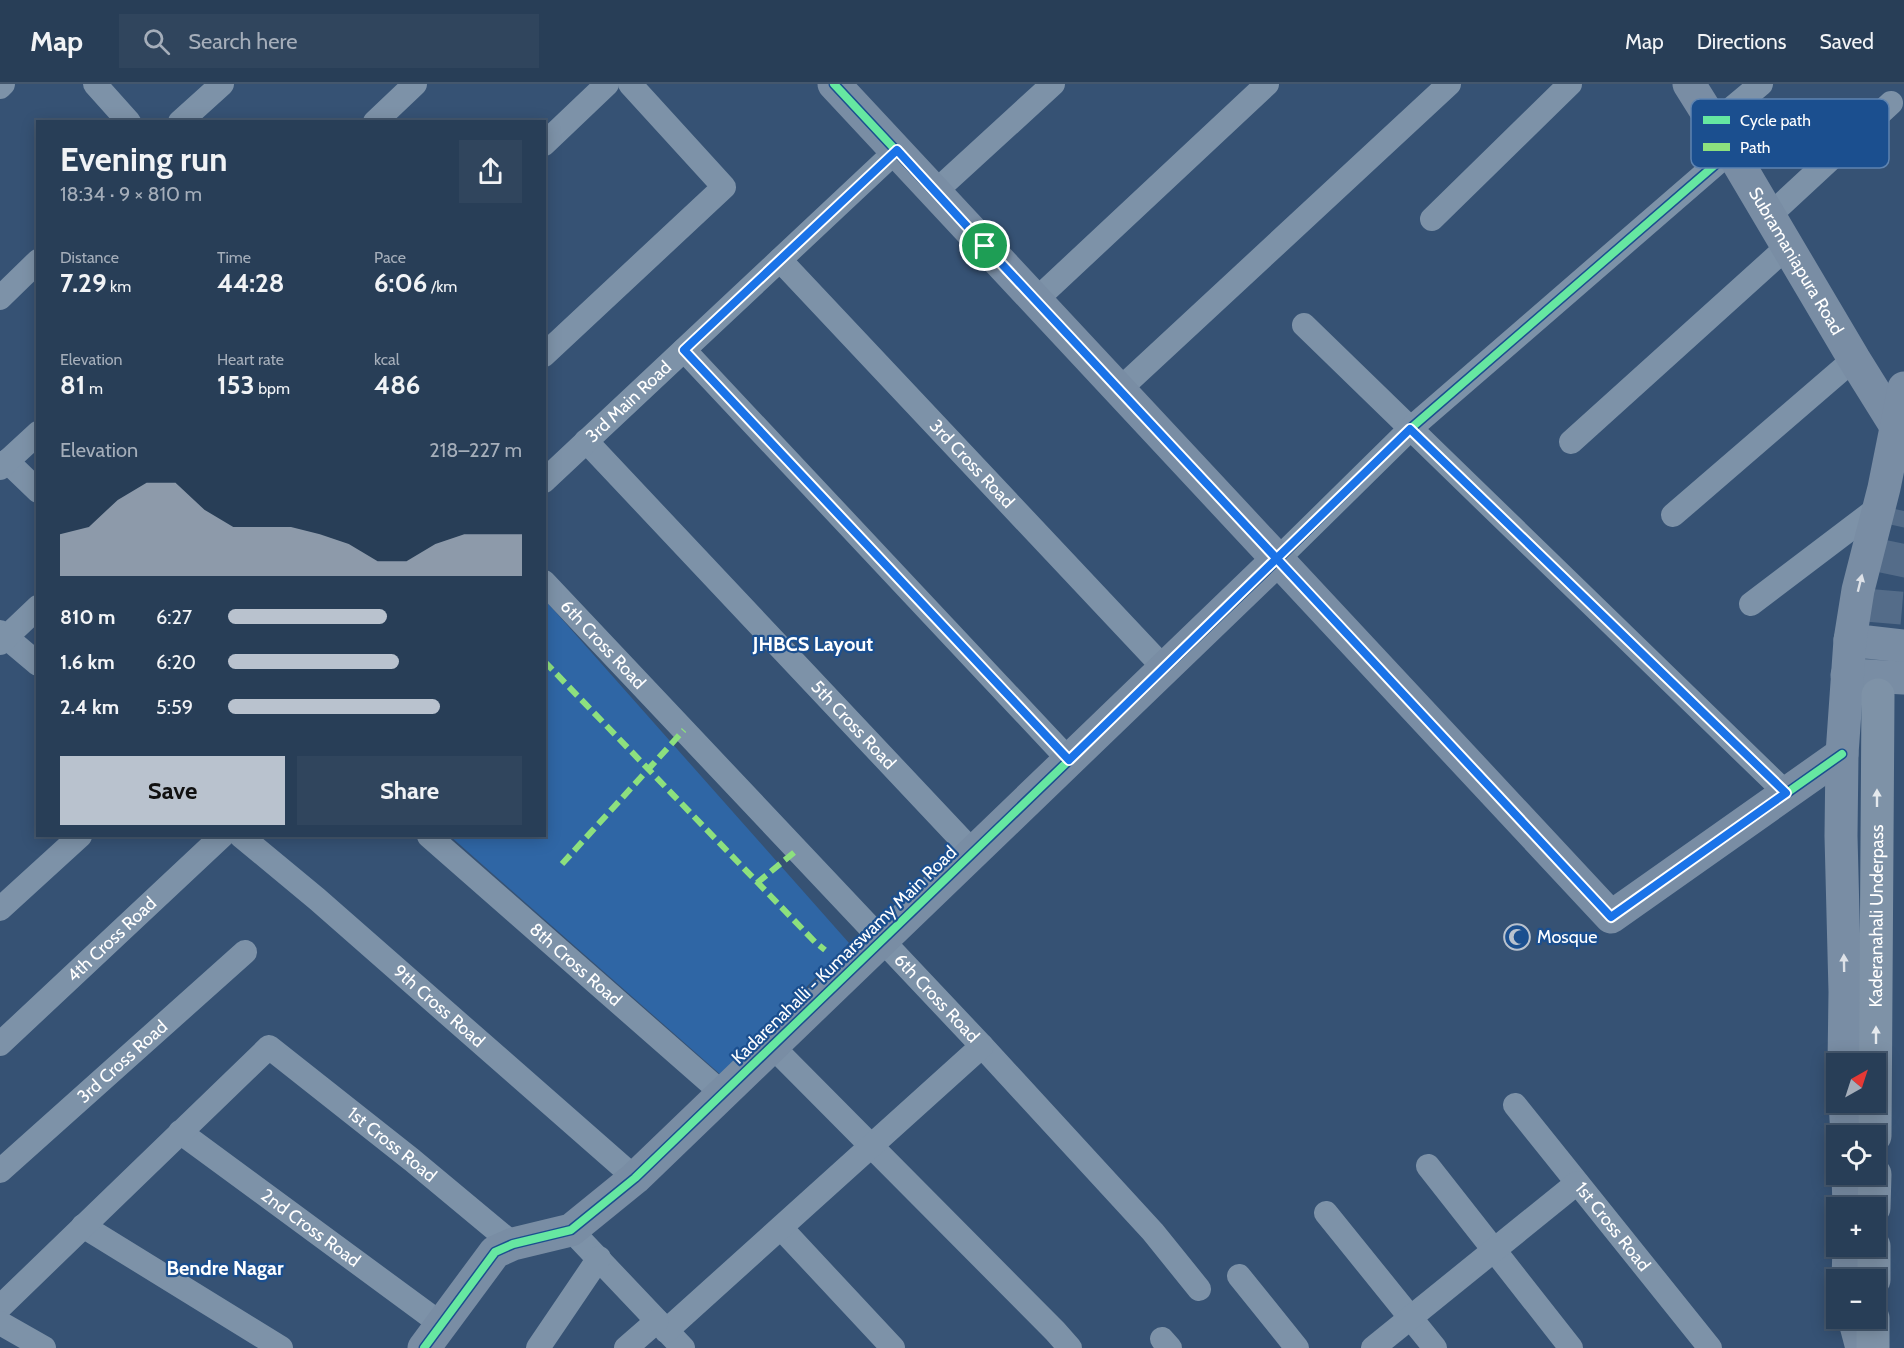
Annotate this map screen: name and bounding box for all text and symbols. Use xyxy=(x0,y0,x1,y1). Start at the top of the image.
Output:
search box xyxy=(119,14,539,68)
text: Map xyxy=(30,24,83,58)
icon: search xyxy=(140,25,173,58)
text: Search here xyxy=(188,28,297,55)
text: Map xyxy=(1625,29,1664,54)
text: Directions xyxy=(1697,29,1786,54)
text: Saved xyxy=(1819,29,1874,54)
legend xyxy=(1691,99,1889,168)
text: Cycle path xyxy=(1740,111,1811,130)
text: Path xyxy=(1740,138,1771,157)
text: Evening run xyxy=(60,139,227,179)
button: share xyxy=(459,140,522,203)
text: 18:34 · 9 × 810 m xyxy=(60,182,202,206)
street label: Subramaniapura Road xyxy=(1744,183,1848,339)
pin xyxy=(959,220,1010,271)
icon: arrive xyxy=(968,229,1001,262)
text: Distance xyxy=(60,248,119,267)
text: Time xyxy=(217,248,251,267)
text: Pace xyxy=(374,248,406,267)
text: 7.29 xyxy=(60,267,107,299)
text: 44:28 xyxy=(217,267,285,299)
text: 6:06 xyxy=(374,267,427,299)
text: km xyxy=(107,277,131,296)
text: /km xyxy=(427,277,457,296)
text: Elevation xyxy=(60,350,123,369)
text: Heart rate xyxy=(217,350,284,369)
text: kcal xyxy=(374,350,400,369)
street label: 3rd Main Road xyxy=(581,356,676,447)
text: 81 xyxy=(60,369,85,401)
text: 153 xyxy=(217,369,255,401)
text: 486 xyxy=(374,369,420,401)
text: m xyxy=(85,379,103,398)
text: bpm xyxy=(255,379,290,398)
street label: 3rd Cross Road xyxy=(925,415,1019,513)
text: Elevation xyxy=(60,438,138,462)
text: 218–227 m xyxy=(429,438,522,462)
one-way arrow xyxy=(1855,573,1865,592)
street label: 6th Cross Road xyxy=(556,595,650,694)
text: 810 m xyxy=(60,605,115,629)
text: 6:27 xyxy=(156,605,192,629)
district label: JHBCS Layout xyxy=(752,632,873,656)
text: 1.6 km xyxy=(60,650,115,674)
text: 6:20 xyxy=(156,650,196,674)
street label: 5th Cross Road xyxy=(806,676,900,774)
text: 2.4 km xyxy=(60,695,119,719)
text: 5:59 xyxy=(156,695,193,719)
button: Save xyxy=(60,756,285,825)
button: Share xyxy=(297,756,522,825)
one-way arrow xyxy=(1872,789,1882,808)
street label: Kaderanahali Underpass xyxy=(1865,825,1888,1007)
street label: Kadarenahalli - Kumarswamy Main Road xyxy=(727,841,961,1069)
street label: 4th Cross Road xyxy=(62,892,161,987)
street label: 8th Cross Road xyxy=(525,918,626,1011)
mosque icon: Mosque xyxy=(1502,922,1532,952)
place label: Mosque xyxy=(1537,926,1597,948)
street label: 6th Cross Road xyxy=(889,949,984,1047)
one-way arrow xyxy=(1839,954,1849,973)
street label: 9th Cross Road xyxy=(389,960,489,1052)
street label: 3rd Cross Road xyxy=(73,1016,172,1108)
one-way arrow xyxy=(1871,1026,1881,1045)
north arrow xyxy=(1826,1053,1886,1113)
map controls xyxy=(1826,1053,1886,1329)
street label: 1st Cross Road xyxy=(343,1102,441,1187)
button: locate xyxy=(1826,1125,1886,1185)
street label: 1st Cross Road xyxy=(1570,1178,1655,1276)
street label: 2nd Cross Road xyxy=(256,1184,365,1272)
button: + xyxy=(1826,1197,1886,1257)
district label: Bendre Nagar xyxy=(167,1256,284,1280)
button: − xyxy=(1826,1269,1886,1329)

